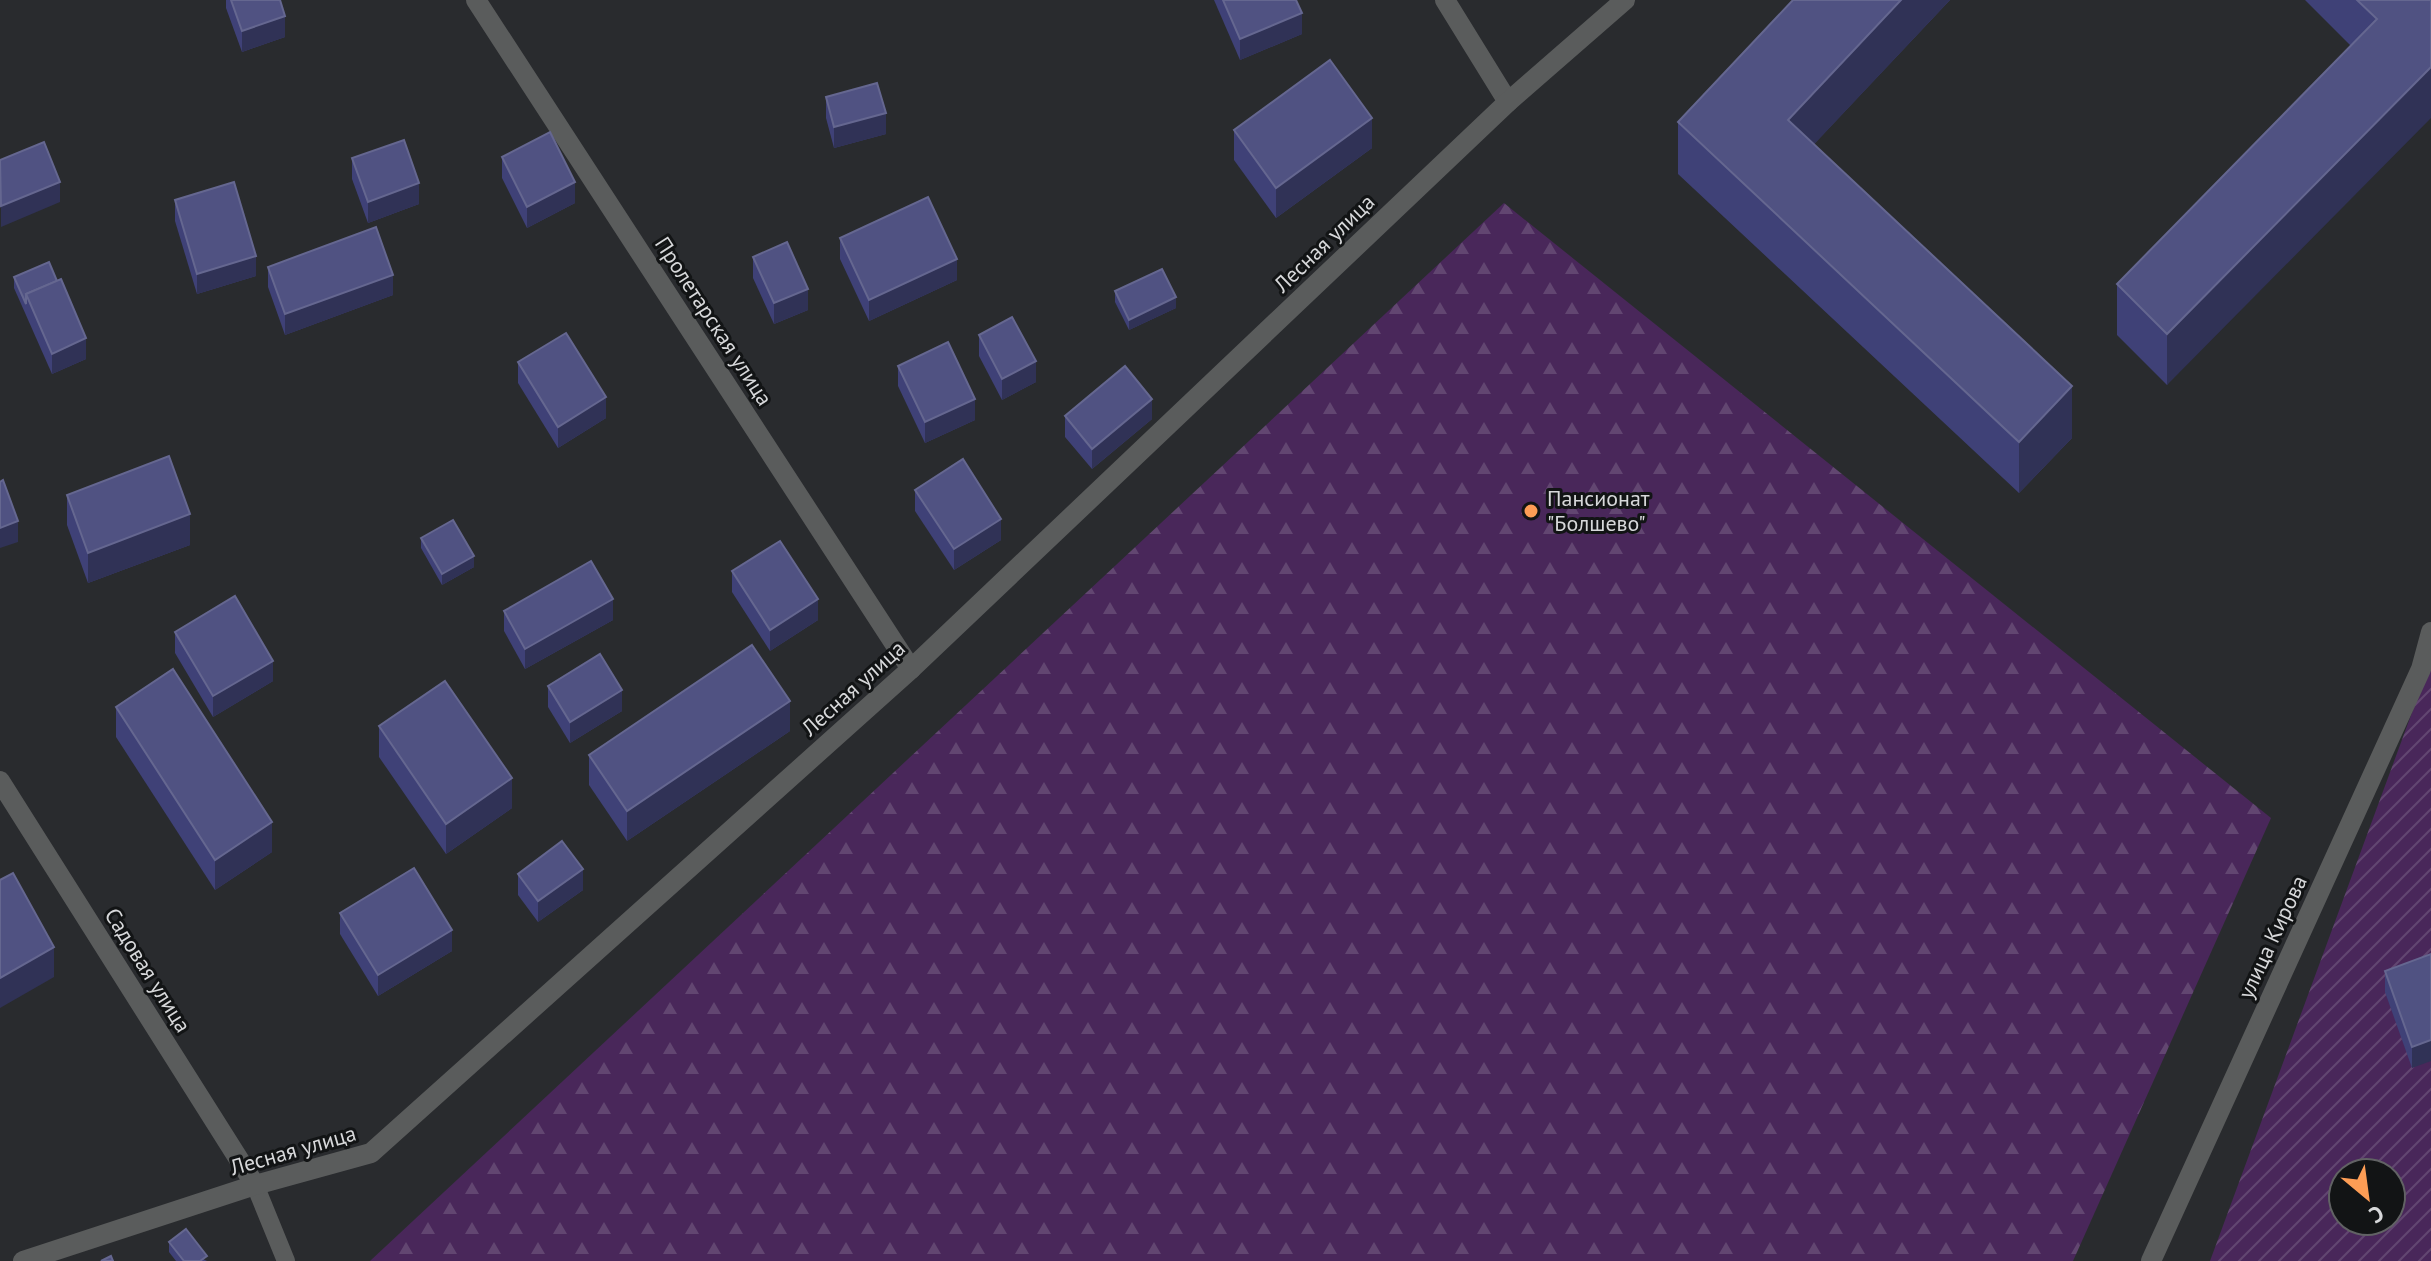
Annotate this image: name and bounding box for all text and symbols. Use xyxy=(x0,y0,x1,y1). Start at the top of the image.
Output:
street label: Лесная улица xyxy=(1267,188,1380,299)
street label: Пролетарская улица xyxy=(649,231,779,411)
place label: Пансионат "Болшево" xyxy=(1547,484,1650,537)
marker: Пансионат "Болшево" xyxy=(1522,502,1540,520)
street label: Лесная улица xyxy=(795,634,911,742)
street label: улица Кирова xyxy=(2231,871,2313,1003)
street label: Садовая улица xyxy=(99,903,197,1037)
street label: Лесная улица xyxy=(226,1119,359,1182)
north arrow xyxy=(2327,1157,2407,1237)
text: С xyxy=(2365,1199,2389,1230)

